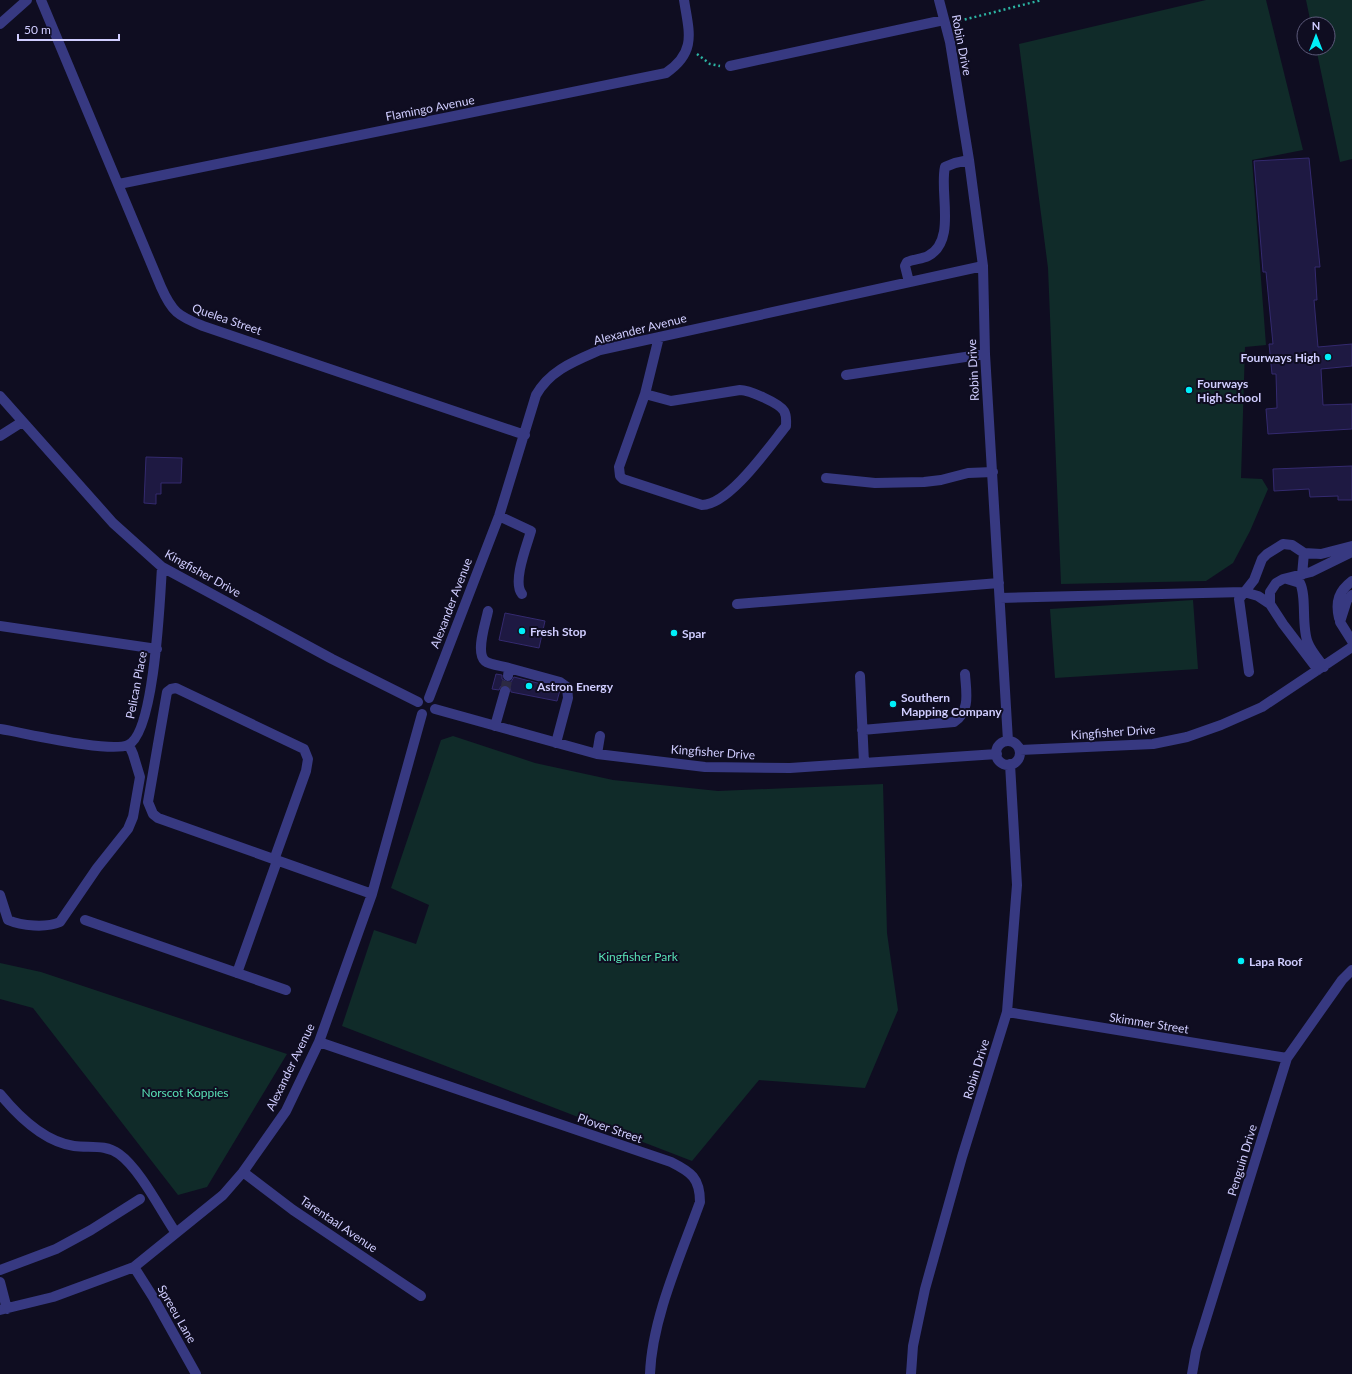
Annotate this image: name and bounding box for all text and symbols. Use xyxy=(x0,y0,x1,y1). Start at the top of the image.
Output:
street label: Robin Drive xyxy=(949,13,975,77)
scale bar xyxy=(18,16,119,42)
north arrow xyxy=(1296,16,1336,56)
text: N xyxy=(1312,19,1320,32)
text: 50 m xyxy=(24,22,51,37)
street label: Flamingo Avenue xyxy=(384,92,476,124)
street label: Quelea Street xyxy=(190,300,264,338)
street label: Alexander Avenue xyxy=(592,310,688,348)
street label: Robin Drive xyxy=(964,339,982,401)
place label: Fourways High xyxy=(1240,350,1320,365)
marker: Fourways High xyxy=(1323,352,1333,362)
place label: Fourways High School xyxy=(1197,376,1261,405)
marker: Fourways High School xyxy=(1184,385,1194,395)
street label: Kingfisher Drive xyxy=(162,546,244,600)
street label: Alexander Avenue xyxy=(427,556,475,650)
place label: Fresh Stop xyxy=(530,624,587,639)
marker: Fresh Stop xyxy=(517,626,527,636)
place label: Spar xyxy=(682,626,706,641)
marker: Spar xyxy=(669,628,679,638)
street label: Pelican Place xyxy=(122,650,150,720)
place label: Astron Energy xyxy=(536,679,614,694)
marker: Astron Energy xyxy=(524,681,534,691)
place label: Southern Mapping Company xyxy=(901,690,1002,719)
marker: Southern Mapping Company xyxy=(888,699,898,709)
street label: Kingfisher Drive xyxy=(1070,722,1156,742)
street label: Kingfisher Drive xyxy=(670,742,756,762)
park label: Kingfisher Park xyxy=(598,949,679,964)
place label: Lapa Roof xyxy=(1249,954,1303,969)
marker: Lapa Roof xyxy=(1236,956,1246,966)
street label: Skimmer Street xyxy=(1108,1009,1190,1037)
street label: Alexander Avenue xyxy=(262,1021,318,1113)
street label: Robin Drive xyxy=(960,1037,992,1101)
park label: Norscot Koppies xyxy=(141,1085,229,1100)
street label: Plover Street xyxy=(576,1110,645,1146)
street label: Penguin Drive xyxy=(1224,1122,1260,1198)
street label: Tarentaal Avenue xyxy=(297,1193,381,1255)
street label: Spreeu Lane xyxy=(154,1282,200,1346)

